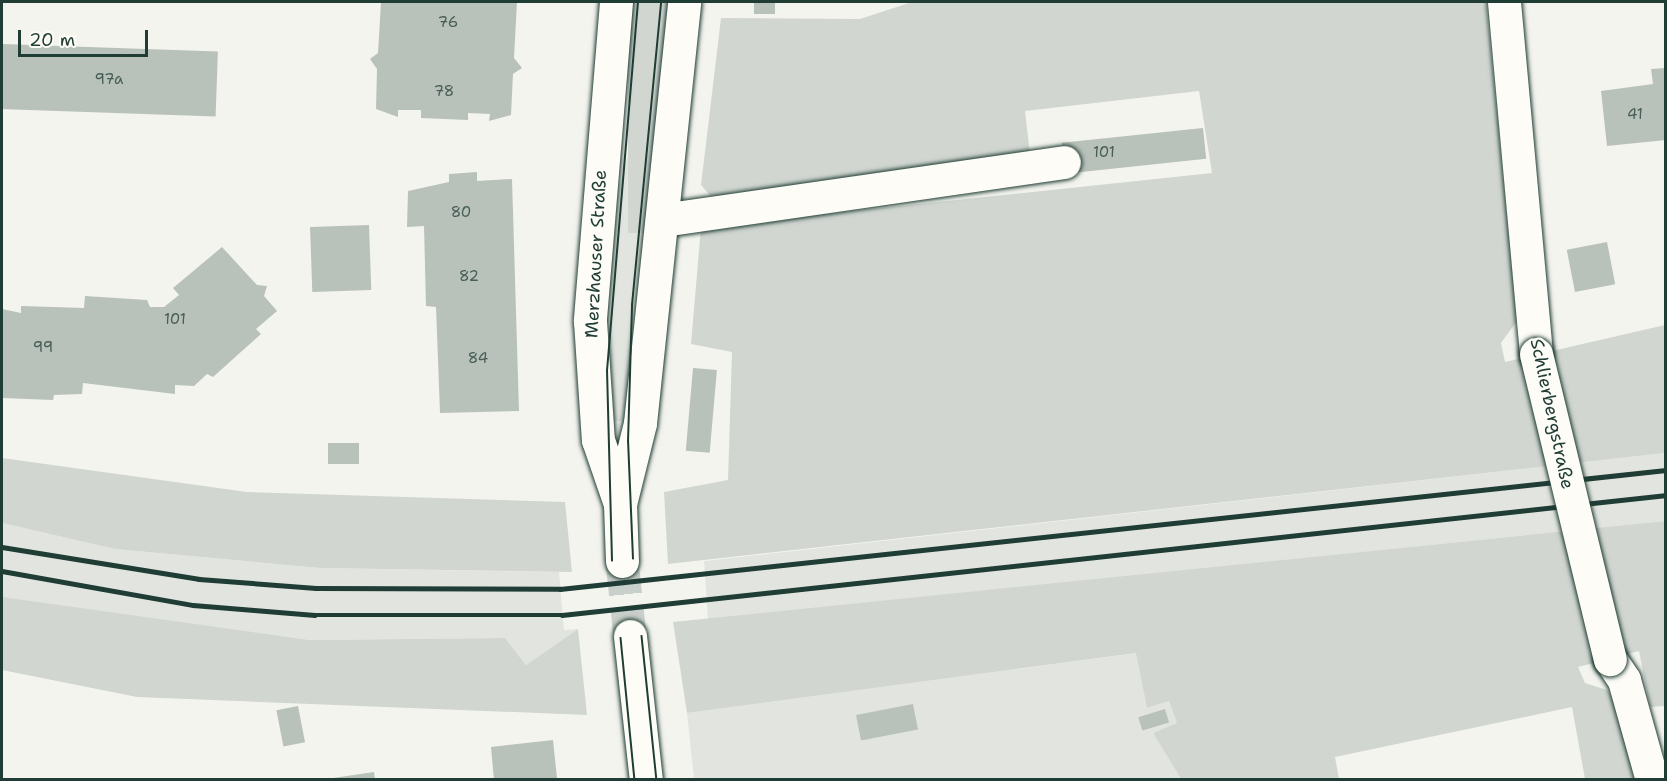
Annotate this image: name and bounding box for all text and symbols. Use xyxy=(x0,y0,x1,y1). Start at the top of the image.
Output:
house number: 76 xyxy=(438,14,458,32)
scale bar xyxy=(21,18,152,56)
text: 20 m xyxy=(29,28,75,52)
house number: 97a xyxy=(95,71,123,89)
house number: 78 xyxy=(434,83,454,101)
house number: 41 xyxy=(1627,106,1643,124)
house number: 101 xyxy=(1093,144,1115,162)
street label: Merzhauser Straße xyxy=(581,169,611,339)
house number: 80 xyxy=(451,204,471,222)
house number: 82 xyxy=(459,268,479,286)
house number: 101 xyxy=(164,311,186,329)
street label: Schlierbergstraße xyxy=(1526,337,1578,491)
house number: 99 xyxy=(33,339,53,357)
house number: 84 xyxy=(468,350,488,368)

